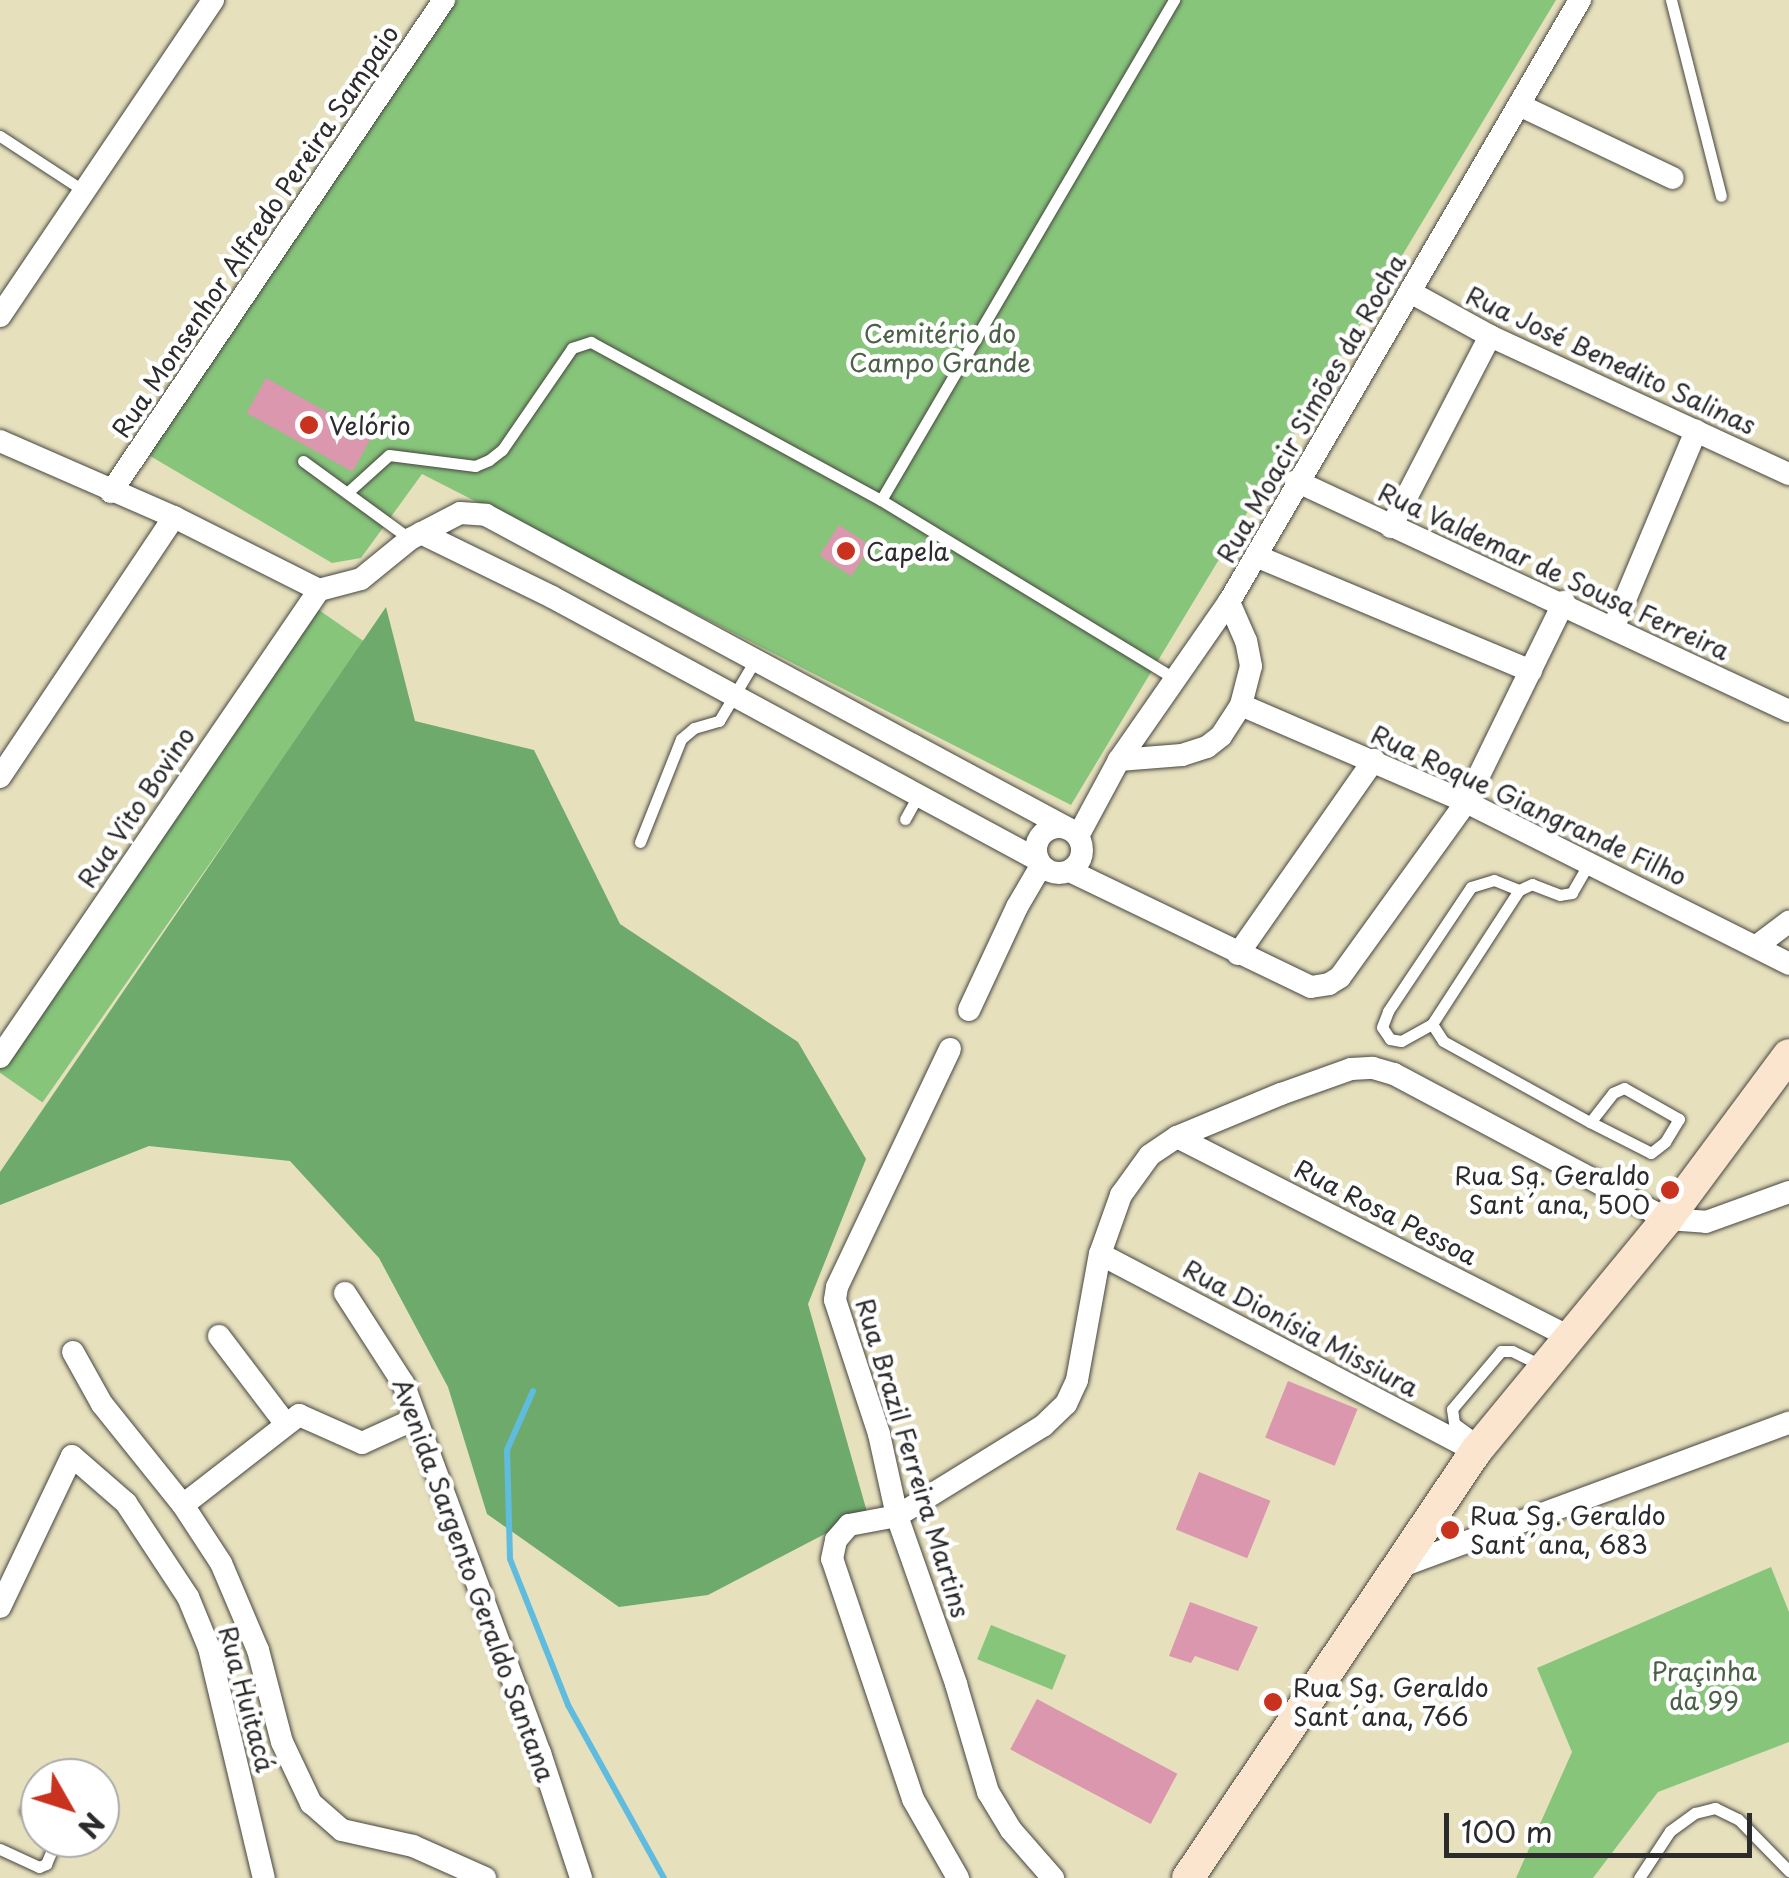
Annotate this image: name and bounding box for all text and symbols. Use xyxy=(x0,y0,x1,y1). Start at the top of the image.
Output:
street label: Rua Monsenhor Alfredo Pereira Sampaio xyxy=(105,19,405,443)
street label: Rua Moacir Simões da Rocha xyxy=(1210,249,1412,567)
street label: Rua José Benedito Salinas xyxy=(1461,280,1761,440)
park label: Cemitério do Campo Grande xyxy=(849,319,1031,378)
place label: Velório xyxy=(329,410,411,440)
marker: Velório xyxy=(298,414,320,436)
street label: Rua Valdemar de Sousa Ferreira xyxy=(1371,475,1737,667)
place label: Capela xyxy=(866,536,949,566)
marker: Capela xyxy=(835,540,857,562)
street label: Rua Vito Bovino xyxy=(70,719,202,895)
street label: Rua Roque Giangrande Filho xyxy=(1367,719,1691,891)
street label: Rua Rosa Pessoa xyxy=(1289,1153,1483,1271)
place label: Rua Sg. Geraldo Sant´ana, 500 xyxy=(1454,1161,1650,1220)
marker: Rua Sg. Geraldo Sant´ana, 500 xyxy=(1659,1179,1681,1201)
street label: Rua Dionísia Missiura xyxy=(1177,1253,1425,1403)
street label: Rua Brazil Ferreira Martins xyxy=(850,1294,976,1622)
street label: Avenida Sargento Geraldo Santana xyxy=(387,1375,561,1785)
place label: Rua Sg. Geraldo Sant´ana, 683 xyxy=(1470,1501,1666,1560)
marker: Rua Sg. Geraldo Sant´ana, 683 xyxy=(1439,1519,1461,1541)
street label: Rua Huitacá xyxy=(213,1622,281,1776)
park label: Praçinha da 99 xyxy=(1651,1657,1757,1716)
place label: Rua Sg. Geraldo Sant´ana, 766 xyxy=(1293,1673,1489,1732)
marker: Rua Sg. Geraldo Sant´ana, 766 xyxy=(1262,1691,1284,1713)
north arrow xyxy=(20,1758,120,1858)
scale bar xyxy=(1449,1793,1756,1855)
text: N xyxy=(68,1804,116,1848)
text: 100 m xyxy=(1461,1808,1553,1853)

